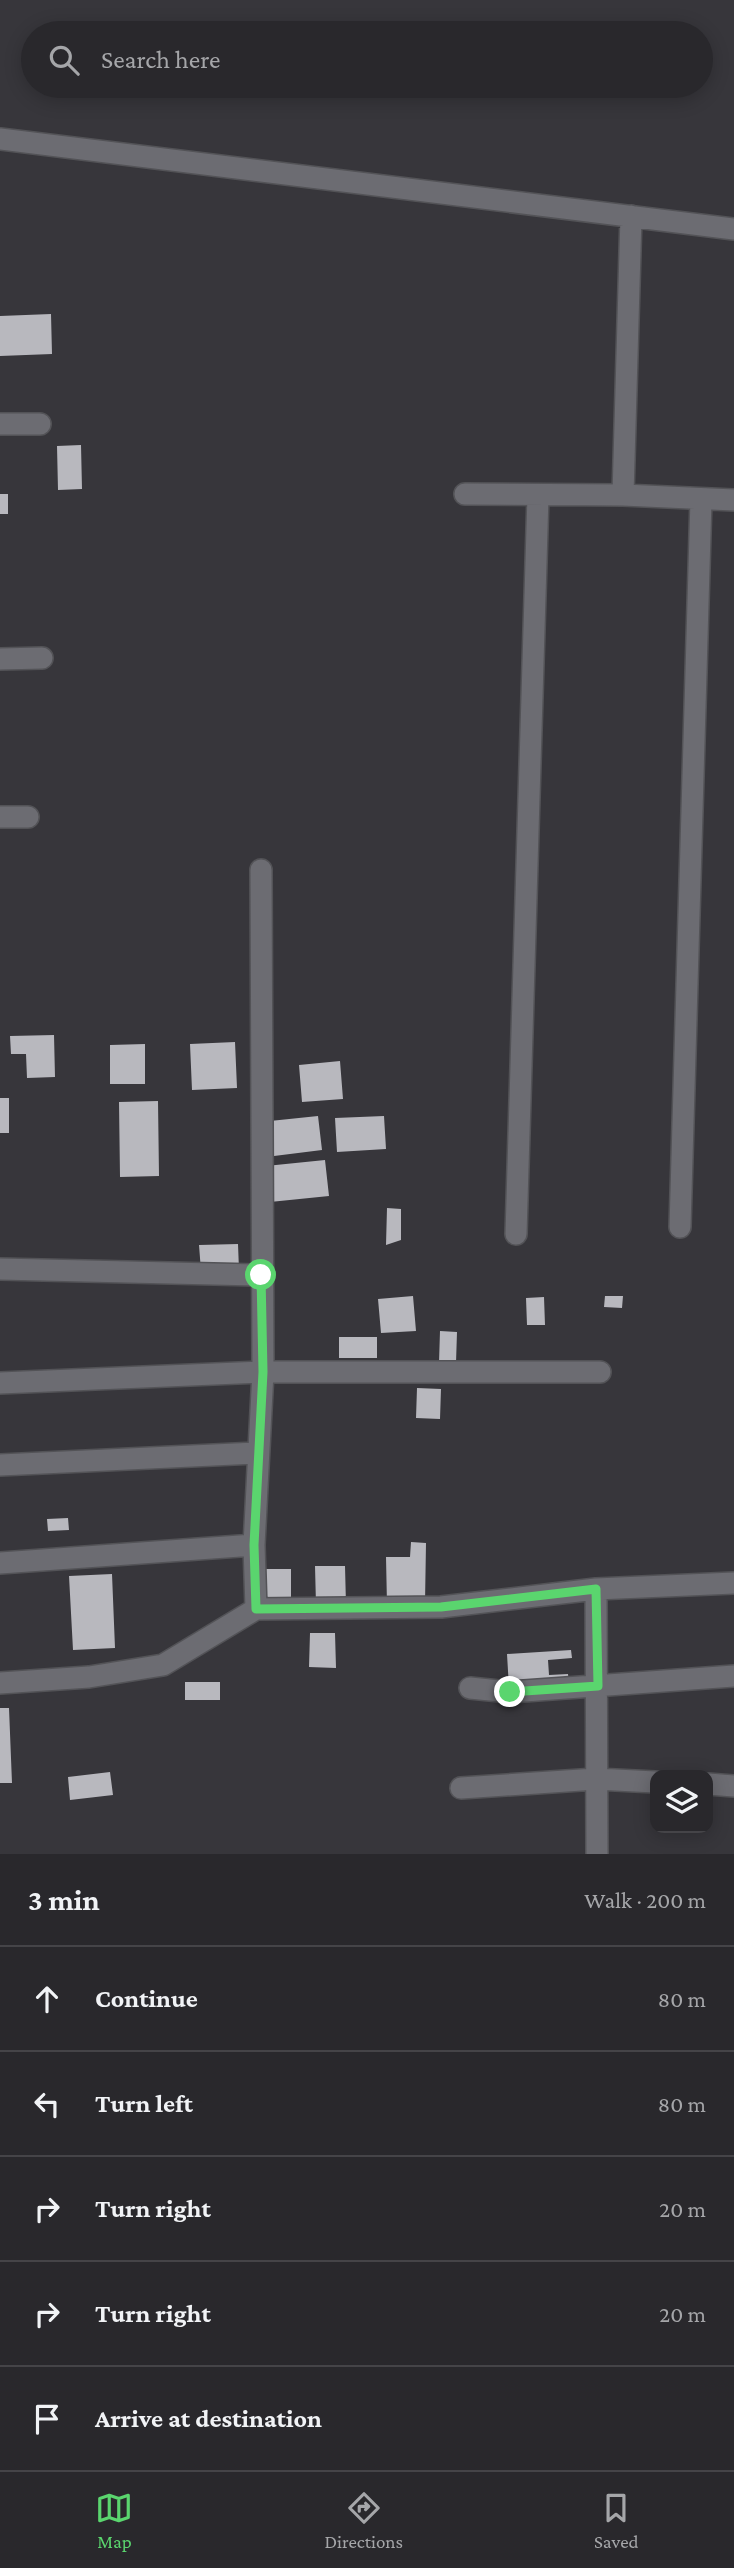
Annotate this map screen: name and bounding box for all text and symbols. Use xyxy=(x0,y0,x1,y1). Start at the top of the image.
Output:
search box xyxy=(21,21,713,98)
icon: search xyxy=(45,41,83,79)
text: Search here xyxy=(101,45,220,74)
route start xyxy=(245,1259,276,1290)
route end xyxy=(494,1676,525,1707)
map controls xyxy=(650,1770,713,1833)
button: layers xyxy=(650,1770,713,1833)
text: 3 min xyxy=(28,1883,100,1916)
text: Walk · 200 m xyxy=(584,1887,706,1913)
icon: ahead xyxy=(28,1980,66,2018)
text: Continue xyxy=(95,1984,198,2013)
text: 80 m xyxy=(658,1986,706,2012)
icon: left xyxy=(28,2085,66,2123)
text: Turn left xyxy=(95,2089,193,2118)
text: 80 m xyxy=(658,2091,706,2117)
icon: right xyxy=(28,2190,66,2228)
text: Turn right xyxy=(95,2194,211,2223)
text: 20 m xyxy=(659,2196,706,2222)
icon: right xyxy=(28,2295,66,2333)
text: Turn right xyxy=(95,2299,211,2328)
text: 20 m xyxy=(659,2301,706,2327)
icon: arrive xyxy=(28,2400,66,2438)
text: Arrive at destination xyxy=(95,2404,322,2433)
tab: Map xyxy=(95,2489,133,2552)
tab: Directions xyxy=(324,2489,403,2552)
tab: Saved xyxy=(594,2489,639,2552)

